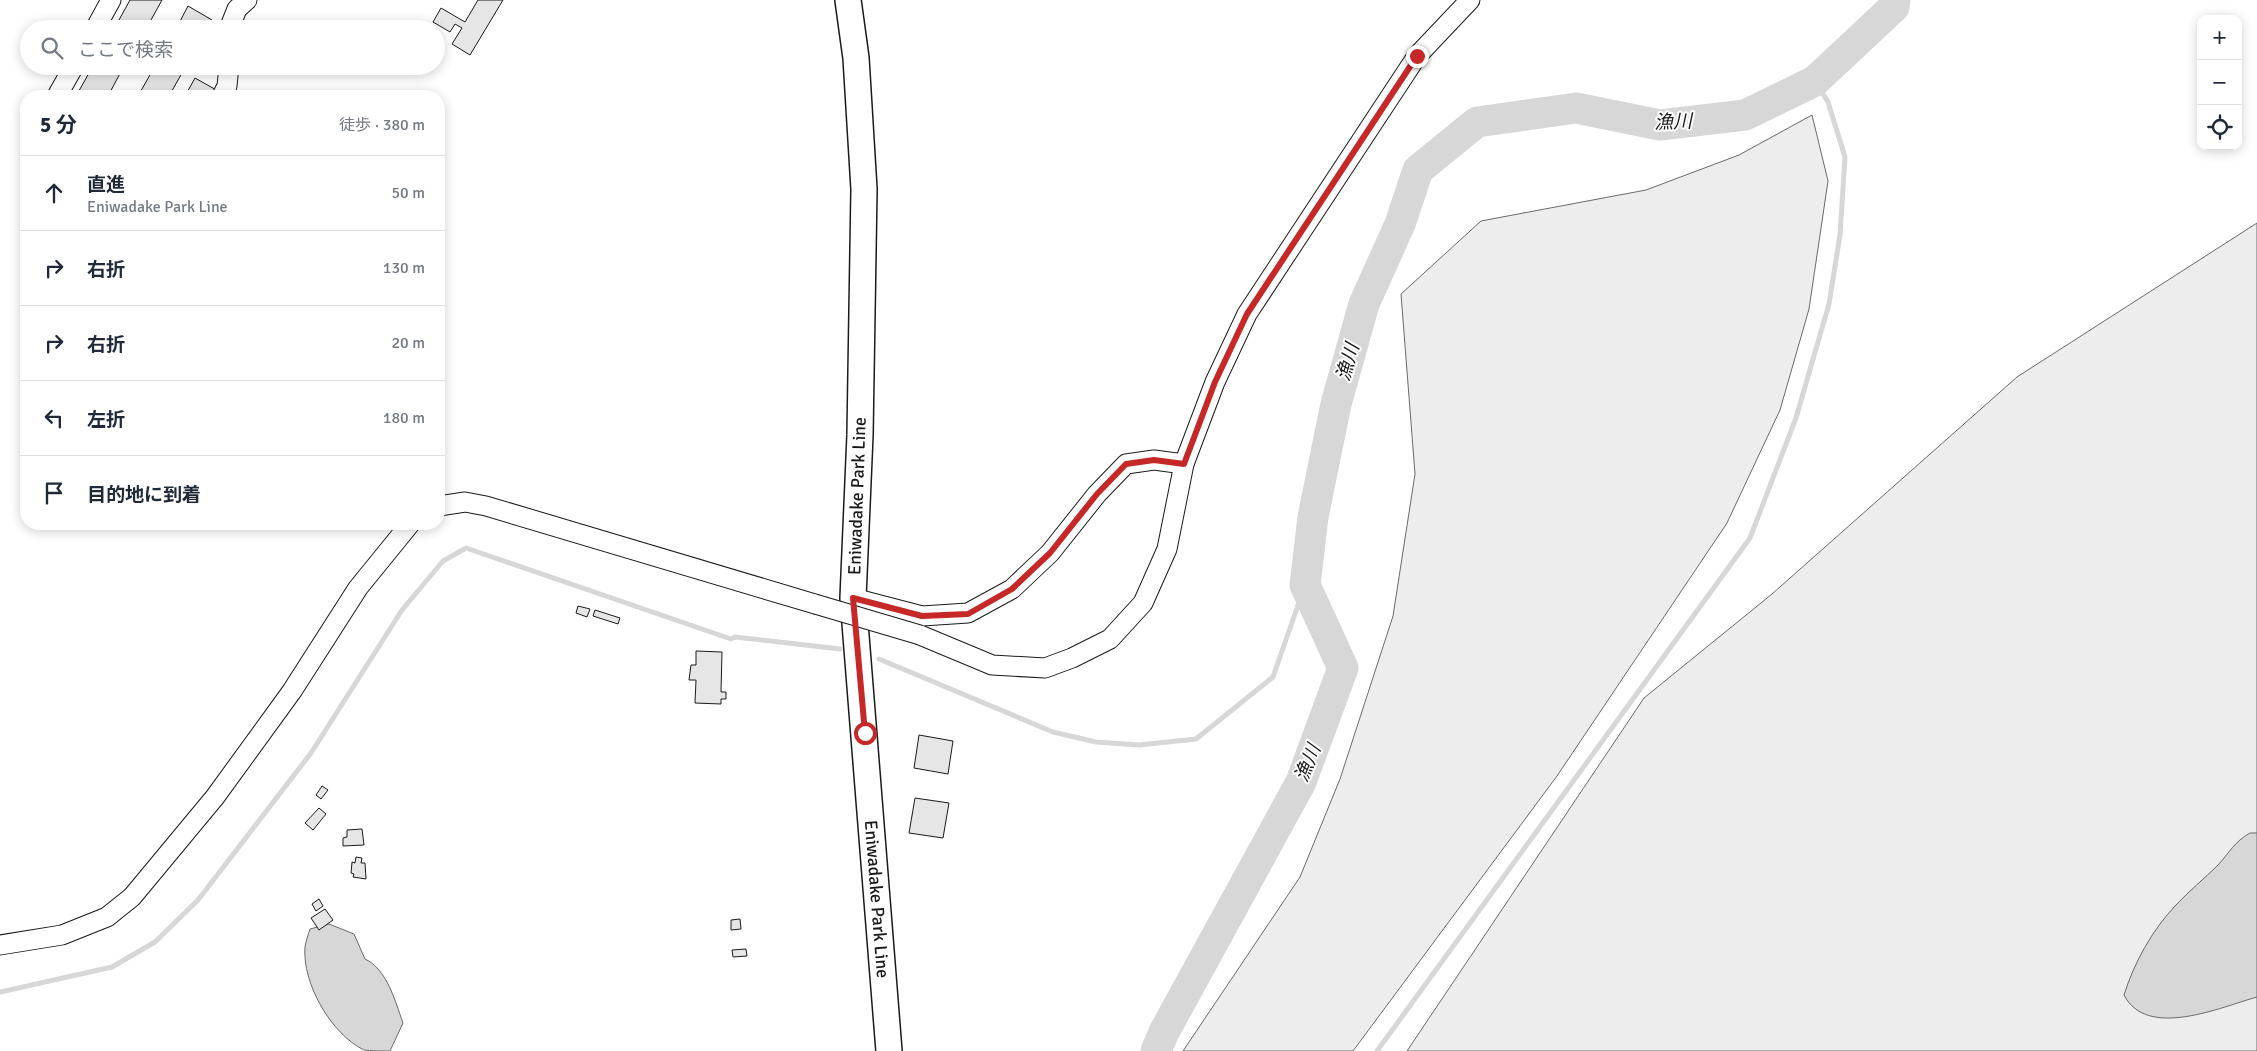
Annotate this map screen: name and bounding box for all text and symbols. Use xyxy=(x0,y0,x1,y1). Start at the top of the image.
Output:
map controls xyxy=(2197,15,2242,150)
button: + xyxy=(2197,15,2242,60)
search box xyxy=(20,20,445,75)
icon: search xyxy=(38,34,66,62)
text: ここで検索 xyxy=(78,38,173,62)
route end xyxy=(1406,45,1429,68)
button: − xyxy=(2197,60,2242,105)
button: locate xyxy=(2197,105,2242,150)
water label: 漁川 xyxy=(1654,109,1694,135)
text: 5 分 xyxy=(40,112,77,138)
text: 徒歩 · 380 m xyxy=(339,115,425,135)
text: 直進 xyxy=(87,173,125,197)
icon: ahead xyxy=(40,179,68,207)
text: 50 m xyxy=(391,183,425,203)
text: Eniwadake Park Line xyxy=(87,197,228,217)
icon: right xyxy=(40,254,68,282)
text: 右折 xyxy=(87,258,125,282)
text: 130 m xyxy=(383,258,425,278)
icon: right xyxy=(40,329,68,357)
text: 右折 xyxy=(87,333,125,357)
text: 20 m xyxy=(391,333,425,353)
water label: 漁川 xyxy=(1331,339,1365,384)
icon: left xyxy=(40,404,68,432)
text: 左折 xyxy=(87,408,125,432)
text: 180 m xyxy=(383,408,425,428)
street label: Eniwadake Park Line xyxy=(843,417,871,575)
icon: arrive xyxy=(40,479,68,507)
text: 目的地に到着 xyxy=(87,483,201,507)
route start xyxy=(854,722,877,745)
water label: 漁川 xyxy=(1290,739,1327,785)
street label: Eniwadake Park Line xyxy=(860,819,894,979)

